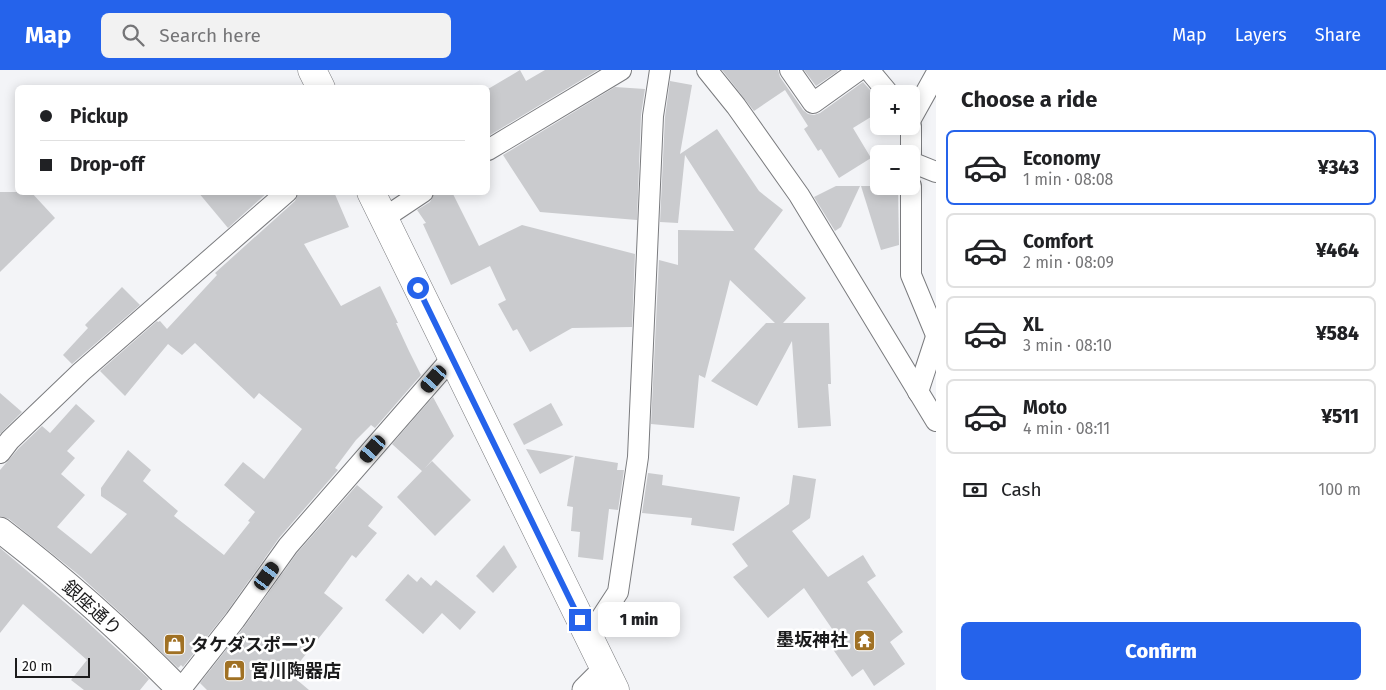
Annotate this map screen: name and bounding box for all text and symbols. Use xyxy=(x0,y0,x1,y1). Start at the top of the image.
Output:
search box xyxy=(101,13,451,58)
text: Map xyxy=(25,21,71,49)
icon: search xyxy=(119,21,147,49)
text: Search here xyxy=(159,24,261,47)
text: Map xyxy=(1172,24,1207,46)
text: Layers xyxy=(1235,24,1287,46)
text: Share xyxy=(1315,24,1361,46)
map controls xyxy=(870,85,920,195)
button: + xyxy=(870,85,920,135)
text: Choose a ride xyxy=(961,86,1097,113)
text: Pickup xyxy=(70,105,128,128)
button: − xyxy=(870,145,920,195)
icon: car xyxy=(963,145,1008,190)
text: Economy xyxy=(1023,147,1100,170)
text: Drop-off xyxy=(70,153,144,176)
text: ¥343 xyxy=(1318,156,1359,179)
text: 1 min · 08:08 xyxy=(1023,170,1113,189)
icon: car xyxy=(963,228,1008,273)
text: Comfort xyxy=(1023,230,1093,253)
text: ¥464 xyxy=(1316,239,1359,262)
text: 2 min · 08:09 xyxy=(1023,253,1114,272)
route start xyxy=(407,277,429,299)
icon: car xyxy=(963,311,1008,356)
text: XL xyxy=(1023,313,1044,336)
text: ¥584 xyxy=(1316,322,1359,345)
text: 3 min · 08:10 xyxy=(1023,336,1112,355)
car xyxy=(418,363,449,395)
icon: car xyxy=(963,394,1008,439)
text: Moto xyxy=(1023,396,1067,419)
text: ¥511 xyxy=(1321,405,1359,428)
text: 4 min · 08:11 xyxy=(1023,419,1110,438)
car xyxy=(357,433,388,465)
icon: cash xyxy=(961,476,989,504)
text: Cash xyxy=(1001,478,1042,501)
text: 100 m xyxy=(1318,480,1361,499)
car xyxy=(252,559,281,593)
street label: 銀座通り xyxy=(58,576,126,640)
callout: 1 min xyxy=(598,602,680,638)
route end xyxy=(569,609,591,631)
text: 1 min xyxy=(620,610,658,629)
button: Confirm xyxy=(961,622,1361,680)
temple icon: 墨坂神社 xyxy=(852,628,876,652)
place label: 墨坂神社 xyxy=(776,629,848,651)
shop icon: タケダスポーツ xyxy=(163,633,187,657)
place label: タケダスポーツ xyxy=(191,634,317,656)
scale bar xyxy=(15,655,90,678)
text: 20 m xyxy=(22,658,52,675)
shop icon: 宮川陶器店 xyxy=(223,659,247,683)
place label: 宮川陶器店 xyxy=(251,660,341,682)

